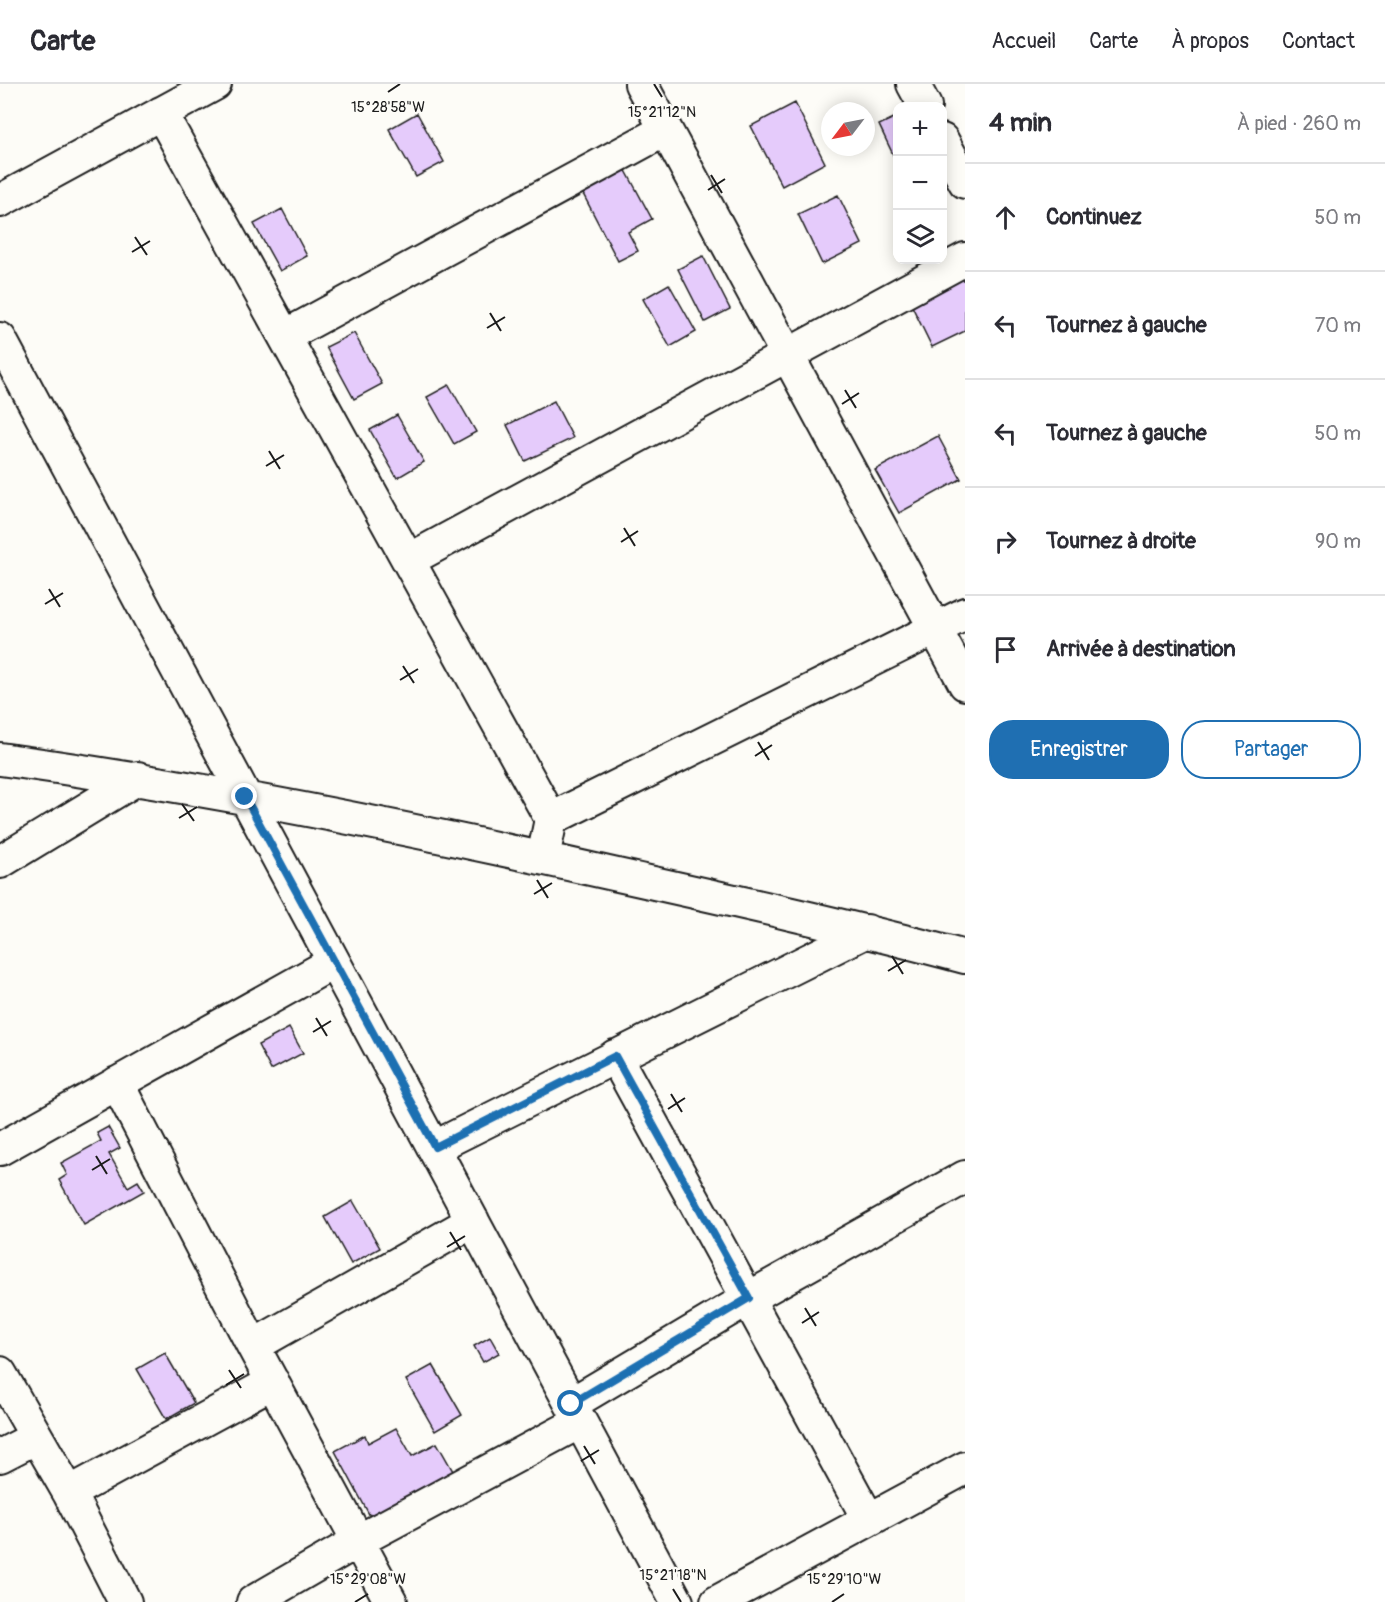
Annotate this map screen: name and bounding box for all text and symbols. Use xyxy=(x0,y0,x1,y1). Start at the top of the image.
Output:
text: Carte xyxy=(30,24,95,59)
text: Accueil xyxy=(992,28,1056,55)
text: Carte xyxy=(1089,28,1138,55)
text: À propos xyxy=(1171,28,1249,55)
text: Contact xyxy=(1282,28,1355,55)
text: 15°28'58"W xyxy=(351,98,425,117)
north arrow xyxy=(821,102,875,156)
map controls xyxy=(893,102,947,264)
button: + xyxy=(893,102,947,156)
text: 15°21'12"N xyxy=(628,103,696,122)
text: 4 min xyxy=(989,107,1052,139)
text: À pied · 260 m xyxy=(1237,111,1361,136)
button: − xyxy=(893,156,947,210)
icon: ahead xyxy=(989,201,1022,234)
text: Continuez xyxy=(1046,203,1142,231)
text: 50 m xyxy=(1314,205,1361,230)
button: layers xyxy=(893,210,947,264)
icon: left xyxy=(989,309,1022,342)
text: Tournez à gauche xyxy=(1046,311,1207,339)
text: 70 m xyxy=(1315,313,1361,338)
icon: left xyxy=(989,417,1022,450)
text: Tournez à gauche xyxy=(1046,419,1207,447)
text: 50 m xyxy=(1314,421,1361,446)
icon: right xyxy=(989,525,1022,558)
text: Tournez à droite xyxy=(1046,527,1196,555)
text: 90 m xyxy=(1315,529,1361,554)
icon: arrive xyxy=(989,633,1022,666)
text: Arrivée à destination xyxy=(1046,635,1236,663)
button: Enregistrer xyxy=(989,720,1169,779)
button: Partager xyxy=(1181,720,1361,779)
route end xyxy=(231,783,257,809)
route start xyxy=(557,1390,583,1416)
text: 15°21'18"N xyxy=(639,1566,707,1585)
text: 15°29'08"W xyxy=(330,1570,406,1589)
text: 15°29'10"W xyxy=(807,1570,882,1589)

